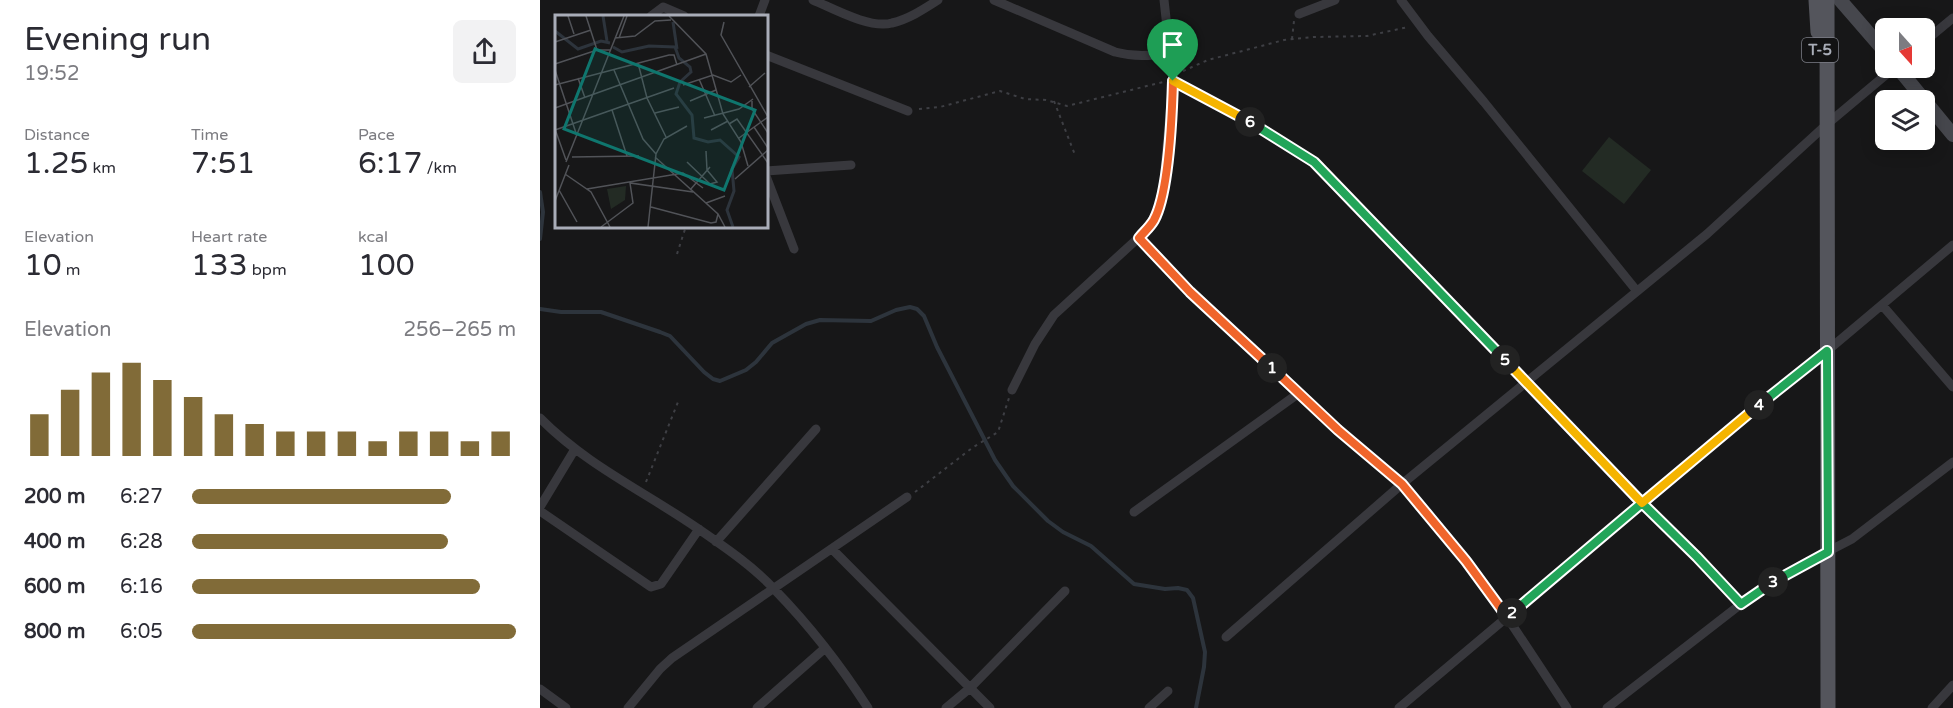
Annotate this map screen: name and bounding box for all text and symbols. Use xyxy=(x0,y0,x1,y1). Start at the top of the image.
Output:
inset map xyxy=(555,15,768,228)
north arrow xyxy=(1875,18,1935,78)
map controls xyxy=(1875,18,1935,150)
pin xyxy=(1147,19,1198,81)
text: Evening run xyxy=(24,20,211,59)
button: share xyxy=(453,20,516,83)
icon: arrive xyxy=(1156,28,1189,61)
road number: T-5 xyxy=(1802,38,1838,62)
text: 19:52 xyxy=(24,62,79,86)
button: layers xyxy=(1875,90,1935,150)
pin: 6 xyxy=(1235,107,1265,137)
text: 6 xyxy=(1245,112,1255,132)
text: Distance xyxy=(24,125,90,145)
text: Time xyxy=(191,125,228,145)
text: Pace xyxy=(358,125,395,145)
text: 1.25 xyxy=(24,145,88,182)
text: 7:51 xyxy=(191,145,255,182)
text: 6:17 xyxy=(358,145,422,182)
text: km xyxy=(88,158,116,178)
text: /km xyxy=(422,158,457,178)
text: Elevation xyxy=(24,227,94,247)
text: Heart rate xyxy=(191,227,267,247)
text: kcal xyxy=(358,227,388,247)
text: 10 xyxy=(24,247,62,284)
text: 133 xyxy=(191,247,248,284)
text: 100 xyxy=(358,247,415,284)
text: m xyxy=(62,260,81,280)
text: bpm xyxy=(248,260,287,280)
text: Elevation xyxy=(24,318,111,342)
text: 256–265 m xyxy=(403,318,516,342)
pin: 5 xyxy=(1490,345,1520,375)
text: 5 xyxy=(1500,350,1510,370)
pin: 1 xyxy=(1257,353,1287,383)
text: 1 xyxy=(1267,358,1277,378)
pin: 4 xyxy=(1744,390,1774,420)
text: 4 xyxy=(1754,395,1764,415)
text: 200 m xyxy=(24,485,85,509)
text: 6:27 xyxy=(120,485,163,509)
text: 400 m xyxy=(24,530,85,554)
text: 6:28 xyxy=(120,530,163,554)
pin: 3 xyxy=(1758,567,1788,597)
text: 3 xyxy=(1768,572,1778,592)
text: 600 m xyxy=(24,575,85,599)
text: 6:16 xyxy=(120,575,163,599)
pin: 2 xyxy=(1497,598,1527,628)
text: 2 xyxy=(1507,603,1517,623)
text: 800 m xyxy=(24,620,85,644)
text: 6:05 xyxy=(120,620,163,644)

